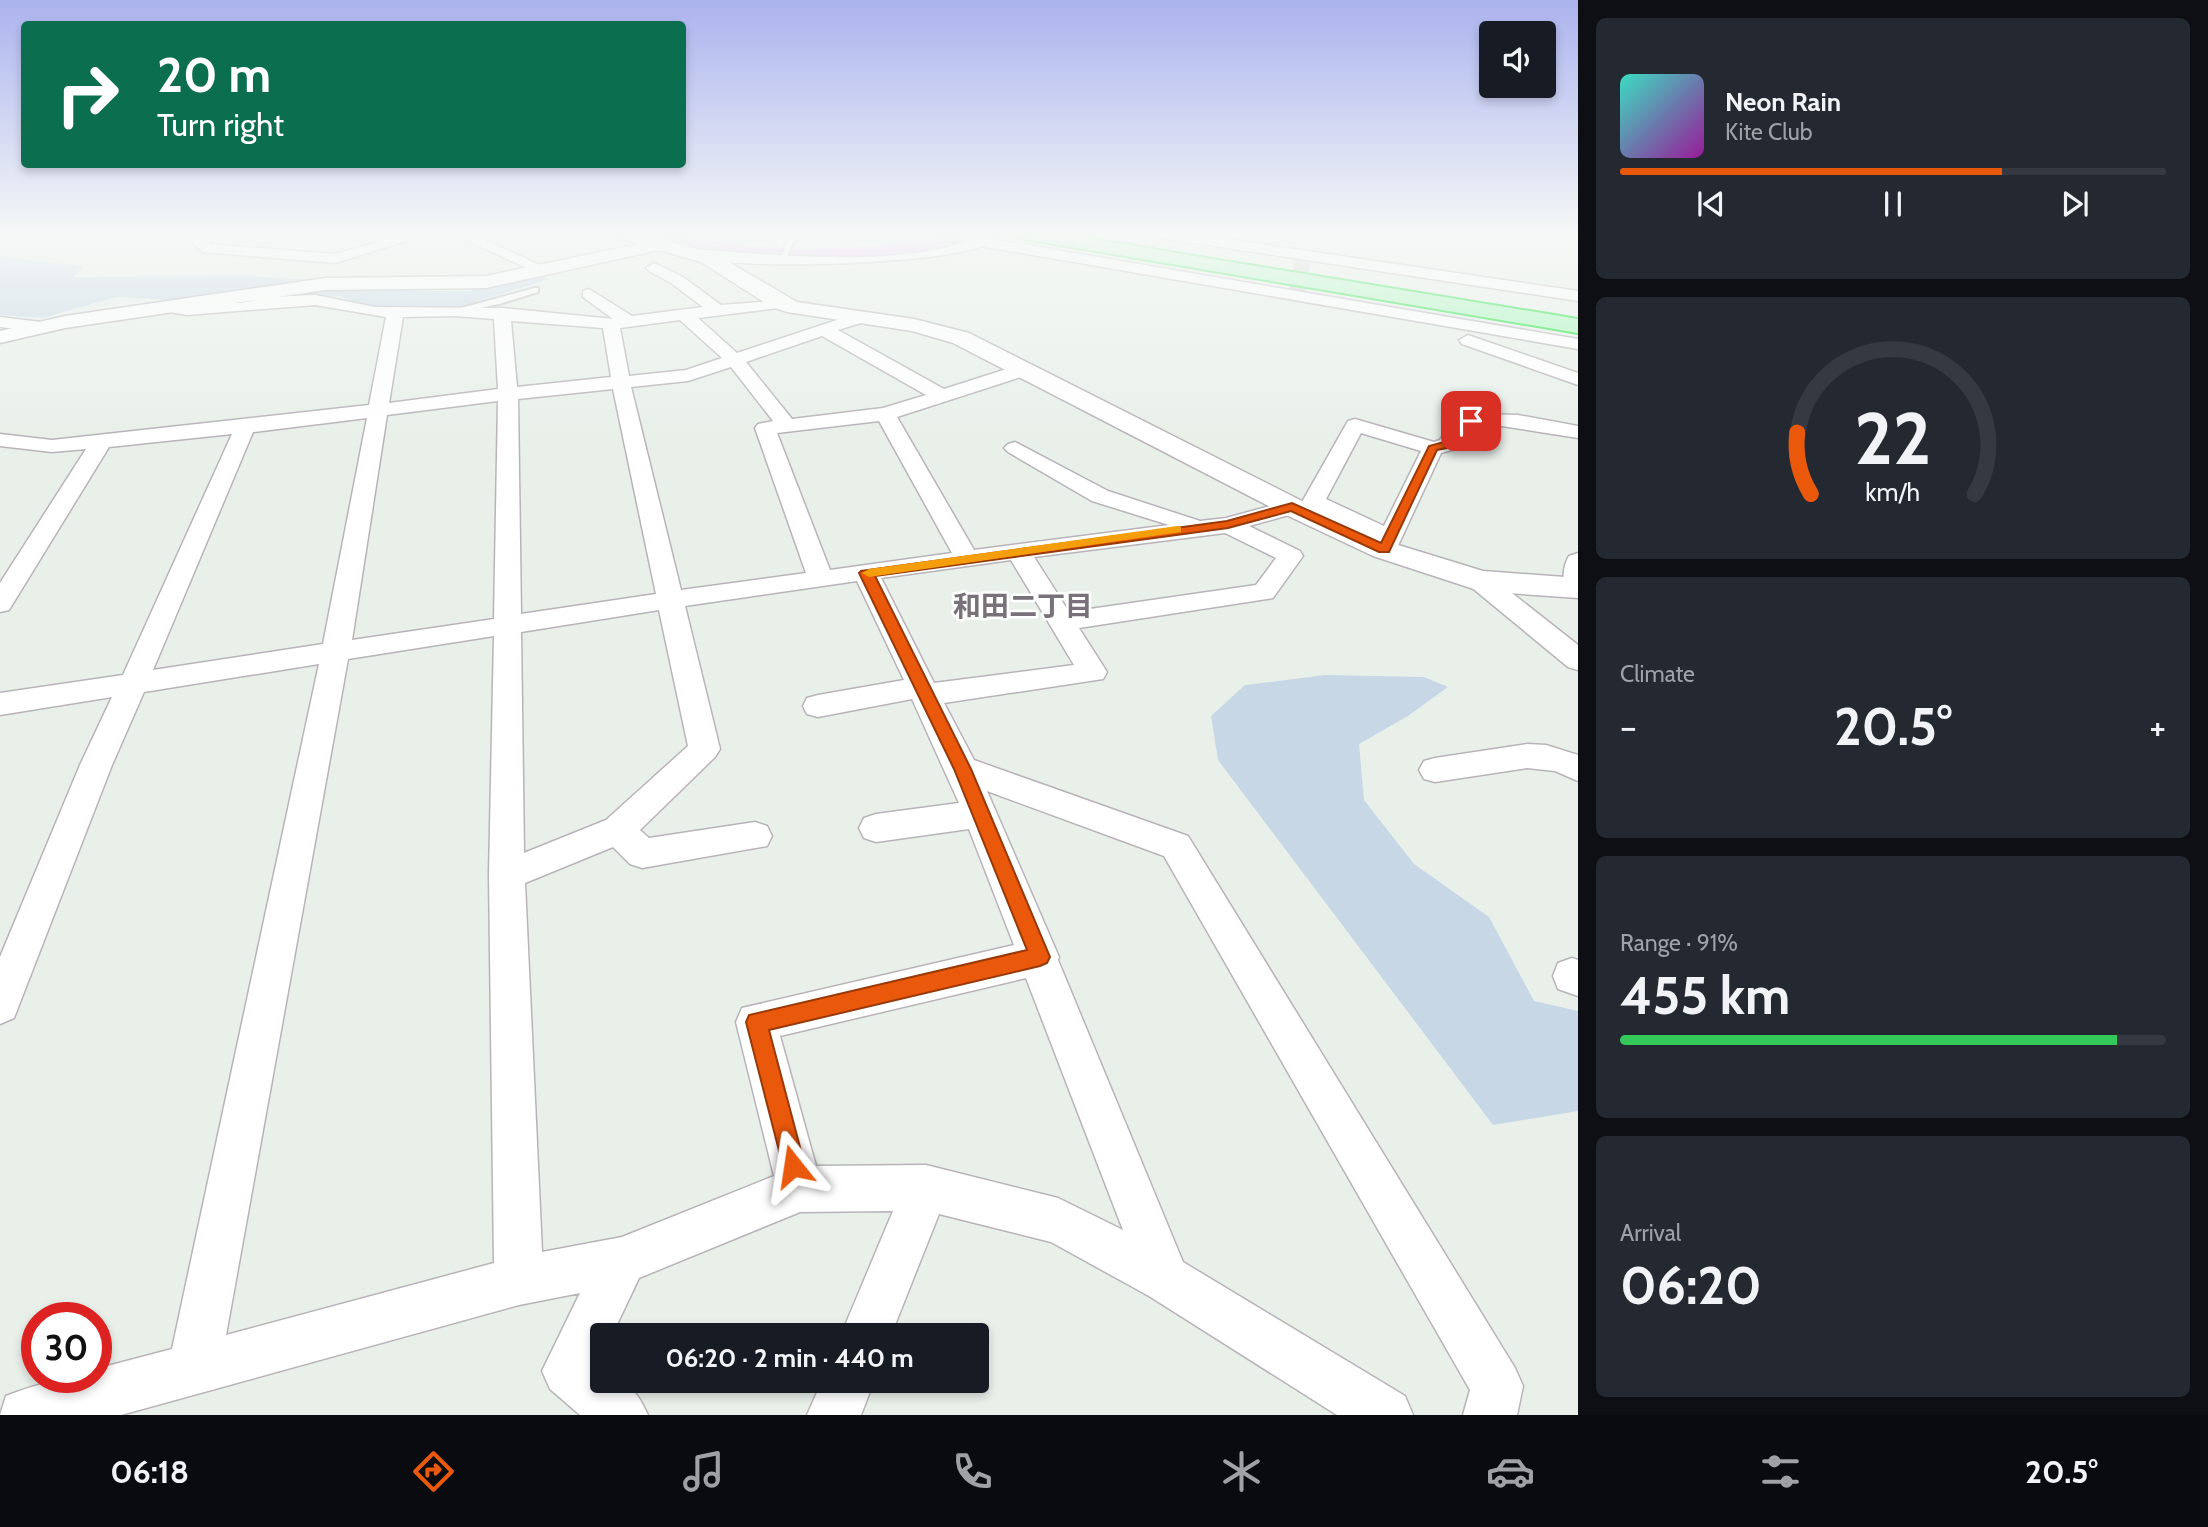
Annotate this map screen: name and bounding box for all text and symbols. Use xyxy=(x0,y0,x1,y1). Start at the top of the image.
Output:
map controls xyxy=(1479,21,1556,98)
button: sound xyxy=(1479,21,1556,98)
text: 20 m xyxy=(157,45,271,104)
icon: right xyxy=(42,49,133,140)
text: Neon Rain xyxy=(1725,86,1841,118)
text: Turn right xyxy=(157,105,284,144)
text: Kite Club xyxy=(1725,118,1812,146)
icon: previous xyxy=(1692,185,1730,223)
icon: pause xyxy=(1874,185,1912,223)
icon: next xyxy=(2056,185,2094,223)
pin xyxy=(1441,391,1501,451)
text: 22 xyxy=(1854,395,1932,483)
icon: arrive xyxy=(1452,402,1490,440)
text: km/h xyxy=(1866,477,1920,507)
district label: 和田二丁目 xyxy=(953,589,1093,623)
text: Climate xyxy=(1620,660,1695,688)
text: 20.5° xyxy=(1834,695,1952,758)
text: − xyxy=(1620,703,1637,750)
text: + xyxy=(2149,703,2166,750)
text: Range · 91% xyxy=(1620,929,1738,957)
text: 455 km xyxy=(1620,964,1790,1027)
position arrow xyxy=(756,1129,830,1203)
text: Arrival xyxy=(1620,1219,1681,1247)
text: 06:20 xyxy=(1620,1254,1762,1317)
speed limit sign: 30 xyxy=(21,1302,112,1393)
text: 06:20 · 2 min · 440 m xyxy=(665,1342,914,1374)
icon: directions xyxy=(409,1447,458,1496)
icon: music xyxy=(679,1447,728,1496)
icon: phone xyxy=(948,1447,997,1496)
icon: climate xyxy=(1217,1447,1266,1496)
icon: car xyxy=(1486,1447,1535,1496)
icon: filters xyxy=(1756,1447,1805,1496)
text: 06:18 xyxy=(110,1452,189,1491)
text: 20.5° xyxy=(2025,1452,2098,1491)

